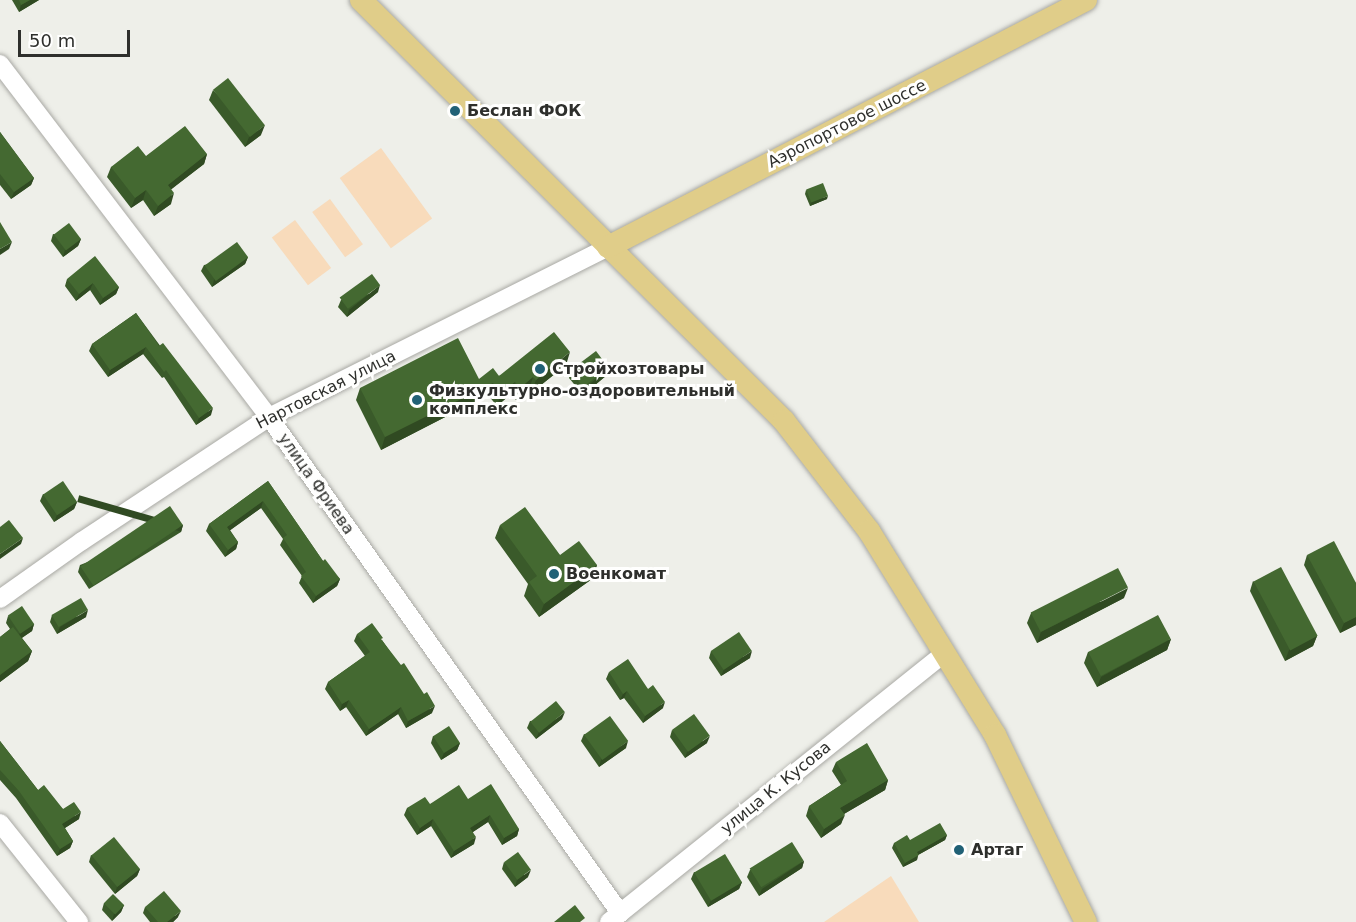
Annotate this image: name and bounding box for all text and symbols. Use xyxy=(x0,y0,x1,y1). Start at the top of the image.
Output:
scale bar xyxy=(21,18,134,56)
text: 50 m xyxy=(29,30,75,51)
street label: Аэропортовое шоссе xyxy=(765,76,929,172)
place label: Беслан ФОК xyxy=(467,101,581,121)
marker: Беслан ФОК xyxy=(448,104,462,118)
street label: Нартовская улица xyxy=(253,346,399,434)
place label: Стройхозтовары xyxy=(552,359,704,379)
marker: Стройхозтовары xyxy=(533,362,547,376)
place label: Физкультурно-оздоровительный комплекс xyxy=(429,381,735,419)
marker: Физкультурно-оздоровительный комплекс xyxy=(410,393,424,407)
street label: улица Фриева xyxy=(274,430,358,538)
place label: Военкомат xyxy=(566,564,666,584)
marker: Военкомат xyxy=(547,567,561,581)
street label: улица К. Кусова xyxy=(717,738,835,838)
place label: Артаг xyxy=(971,840,1023,860)
marker: Артаг xyxy=(952,843,966,857)

